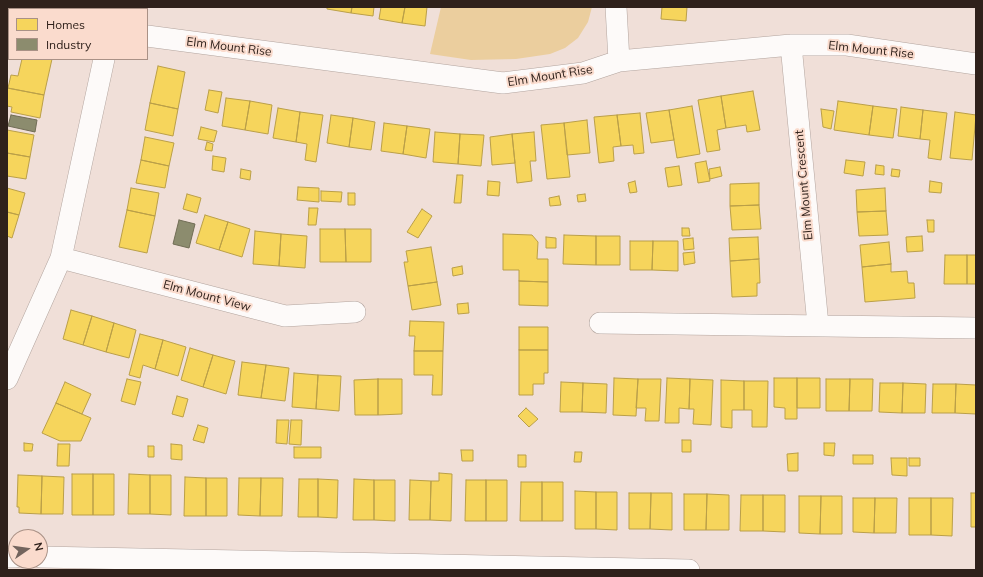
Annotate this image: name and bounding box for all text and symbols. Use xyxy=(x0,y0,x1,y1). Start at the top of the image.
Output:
legend xyxy=(8,8,148,60)
text: Homes xyxy=(46,17,85,32)
street label: Elm Mount Rise xyxy=(186,35,272,59)
text: Industry xyxy=(46,37,91,52)
street label: Elm Mount Rise xyxy=(828,38,914,62)
street label: Elm Mount Rise xyxy=(507,62,593,90)
street label: Elm Mount Crescent xyxy=(792,129,816,241)
street label: Elm Mount View xyxy=(162,277,252,315)
north arrow xyxy=(8,529,48,569)
text: N xyxy=(31,541,46,552)

